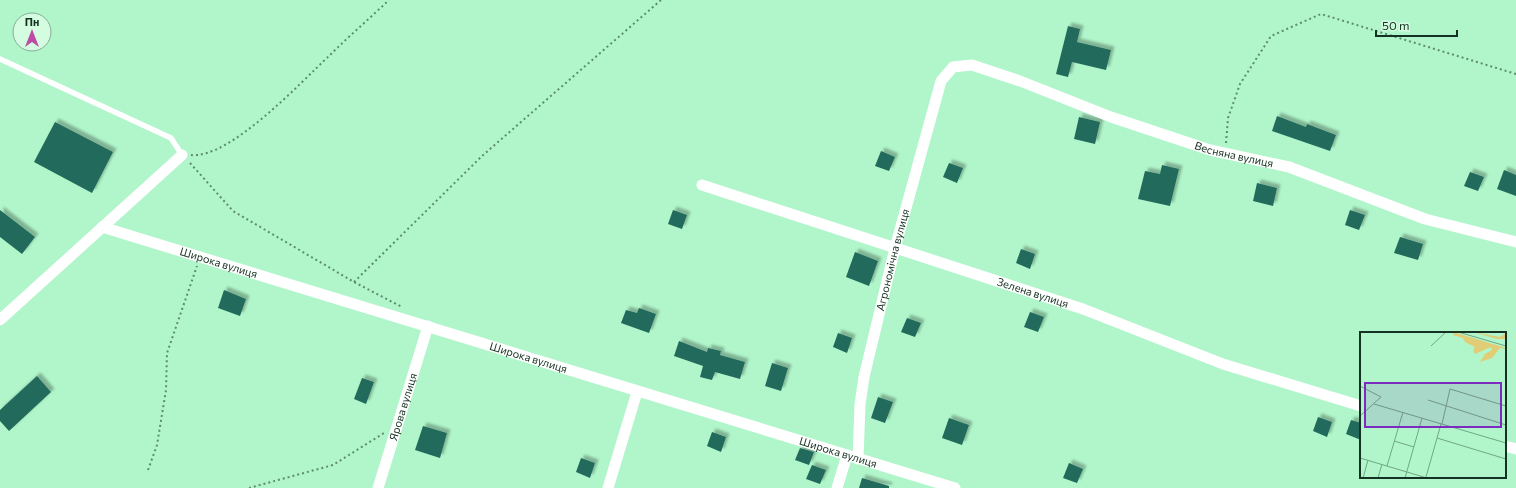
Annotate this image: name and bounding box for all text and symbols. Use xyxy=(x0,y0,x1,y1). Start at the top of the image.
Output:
north arrow xyxy=(12,12,52,52)
scale bar xyxy=(1376,12,1457,38)
text: Пн xyxy=(25,15,39,28)
text: 50 m xyxy=(1382,18,1410,32)
street label: Весняна вулиця xyxy=(1193,138,1275,169)
street label: Агрономічна вулиця xyxy=(873,207,912,312)
street label: Широка вулиця xyxy=(178,244,259,280)
street label: Зелена вулиця xyxy=(996,275,1070,310)
inset map xyxy=(1360,332,1506,478)
street label: Широка вулиця xyxy=(488,339,569,375)
street label: Ярова вулиця xyxy=(386,371,419,442)
street label: Широка вулиця xyxy=(798,434,879,470)

